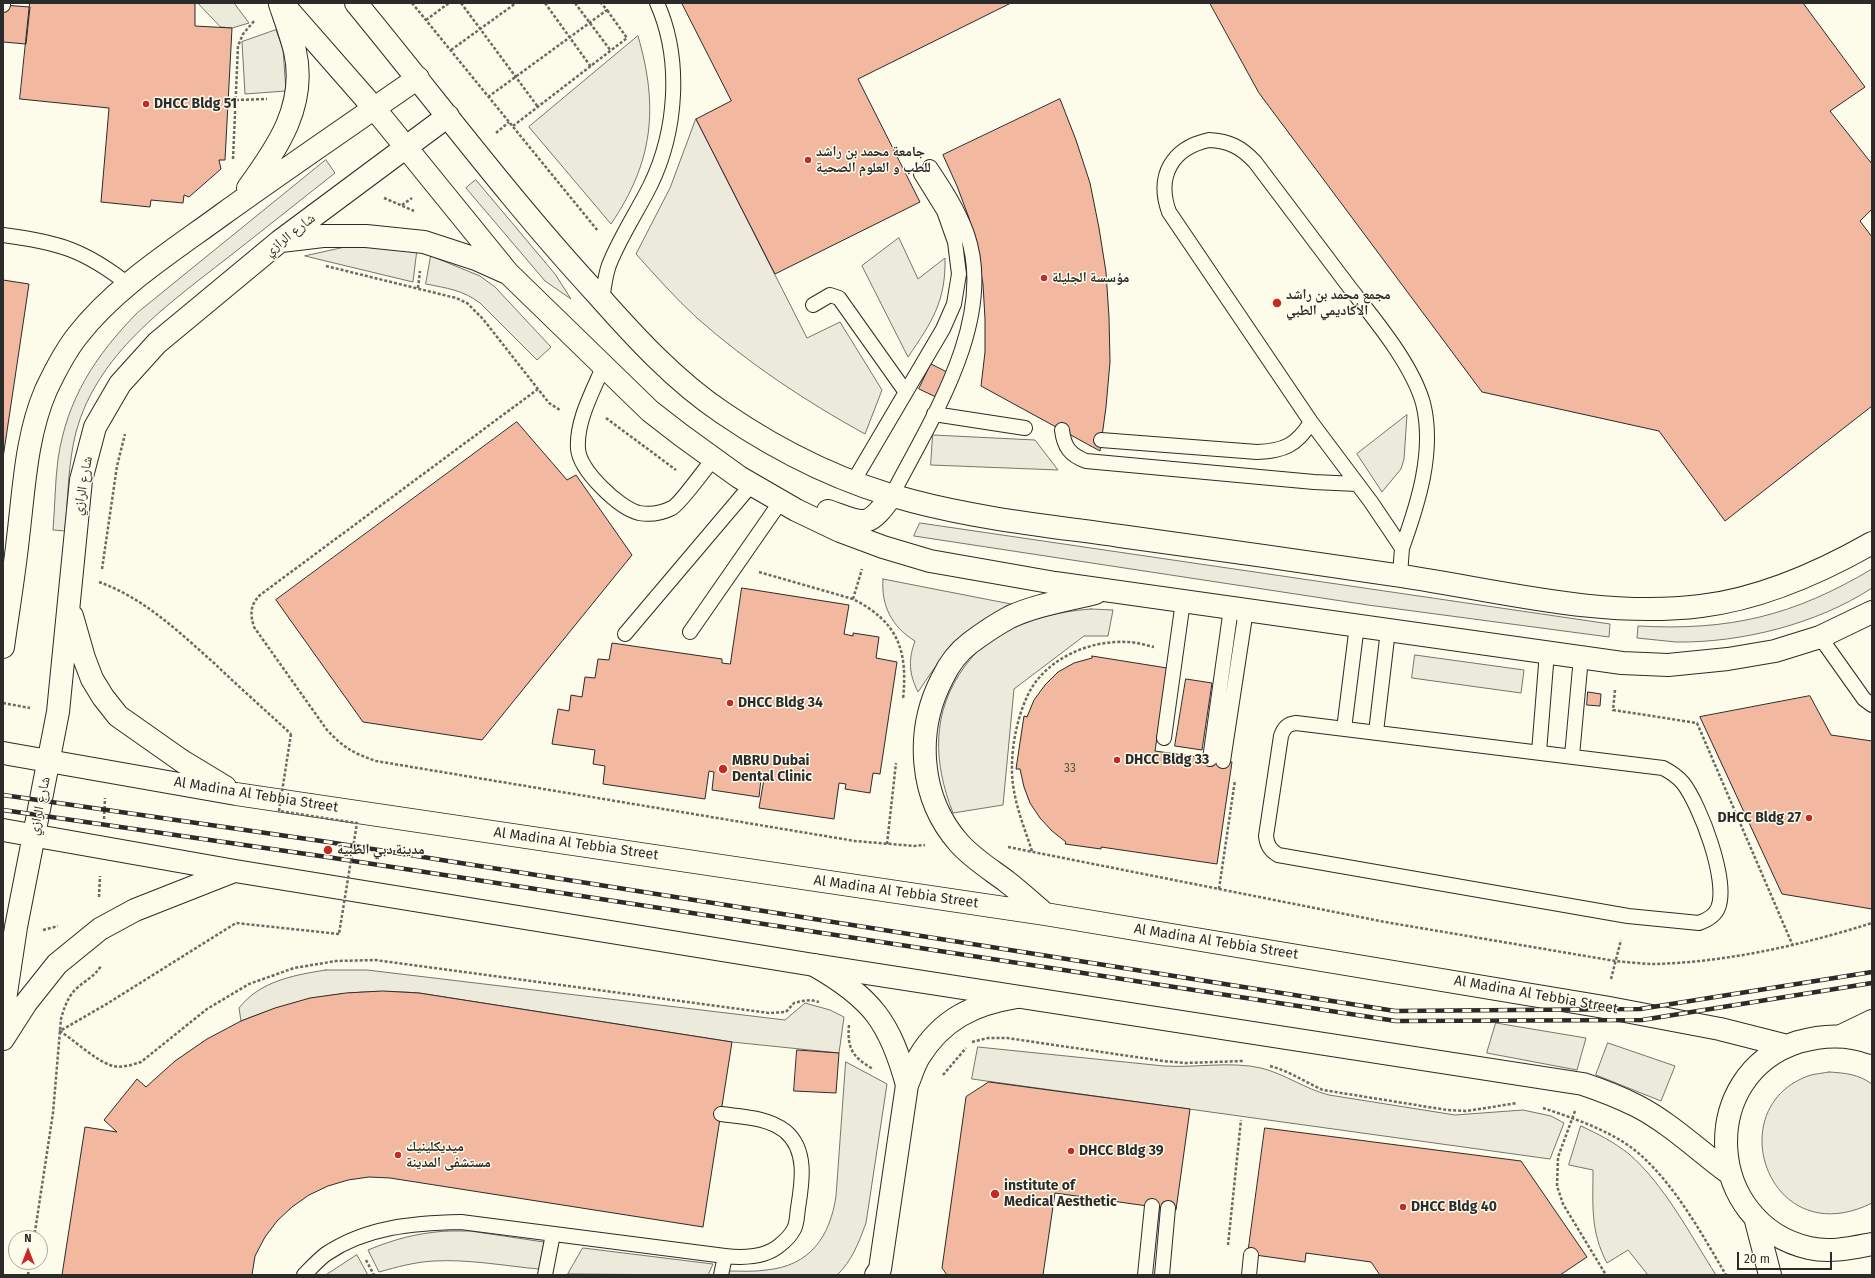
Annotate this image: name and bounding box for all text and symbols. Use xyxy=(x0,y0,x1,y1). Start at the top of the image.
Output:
place label: DHCC Bldg 51 xyxy=(154,96,237,112)
marker: DHCC Bldg 51 xyxy=(141,99,151,109)
place label: جامعة محمد بن راشد للطب و العلوم الصحية xyxy=(816,144,931,176)
marker: جامعة محمد بن راشد للطب و العلوم الصحية xyxy=(803,155,813,165)
street label: شارع الرازي xyxy=(261,210,319,260)
place label: مؤسسة الجليلة xyxy=(1052,270,1129,286)
marker: مؤسسة الجليلة xyxy=(1039,273,1049,283)
place label: مجمع محمد بن راشد الأكاديمي الطبي xyxy=(1286,287,1391,320)
marker: مجمع محمد بن راشد الأكاديمي الطبي xyxy=(1271,297,1283,309)
street label: شارع الرازي xyxy=(70,455,96,517)
place label: DHCC Bldg 34 xyxy=(738,695,823,711)
marker: DHCC Bldg 34 xyxy=(725,698,735,708)
place label: DHCC Bldg 33 xyxy=(1125,752,1209,768)
place label: MBRU Dubai Dental Clinic xyxy=(732,753,812,786)
marker: DHCC Bldg 33 xyxy=(1112,755,1122,765)
house number: 33 xyxy=(1064,762,1076,776)
marker: MBRU Dubai Dental Clinic xyxy=(717,763,729,775)
street label: Al Madina Al Tebbia Street xyxy=(173,774,339,816)
street label: شارع الرازي xyxy=(26,775,54,837)
place label: DHCC Bldg 27 xyxy=(1718,810,1801,826)
marker: DHCC Bldg 27 xyxy=(1804,813,1814,823)
street label: Al Madina Al Tebbia Street xyxy=(493,824,659,864)
place label: مدينة دبي الطبية xyxy=(337,842,425,858)
marker: مدينة دبي الطبية xyxy=(322,844,334,856)
street label: Al Madina Al Tebbia Street xyxy=(813,872,979,912)
street label: Al Madina Al Tebbia Street xyxy=(1133,921,1299,963)
street label: Al Madina Al Tebbia Street xyxy=(1453,972,1619,1018)
place label: ميديكلينيك مستشفى المدينة xyxy=(406,1139,491,1172)
place label: DHCC Bldg 39 xyxy=(1079,1143,1164,1159)
marker: DHCC Bldg 39 xyxy=(1066,1146,1076,1156)
marker: ميديكلينيك مستشفى المدينة xyxy=(393,1150,403,1160)
place label: institute of Medical Aesthetic xyxy=(1004,1178,1117,1210)
marker: institute of Medical Aesthetic xyxy=(989,1188,1001,1200)
place label: DHCC Bldg 40 xyxy=(1411,1199,1497,1215)
marker: DHCC Bldg 40 xyxy=(1398,1202,1408,1212)
north arrow xyxy=(8,1230,48,1270)
text: N xyxy=(24,1232,32,1245)
scale bar xyxy=(1739,1244,1834,1270)
text: 20 m xyxy=(1744,1252,1770,1266)

